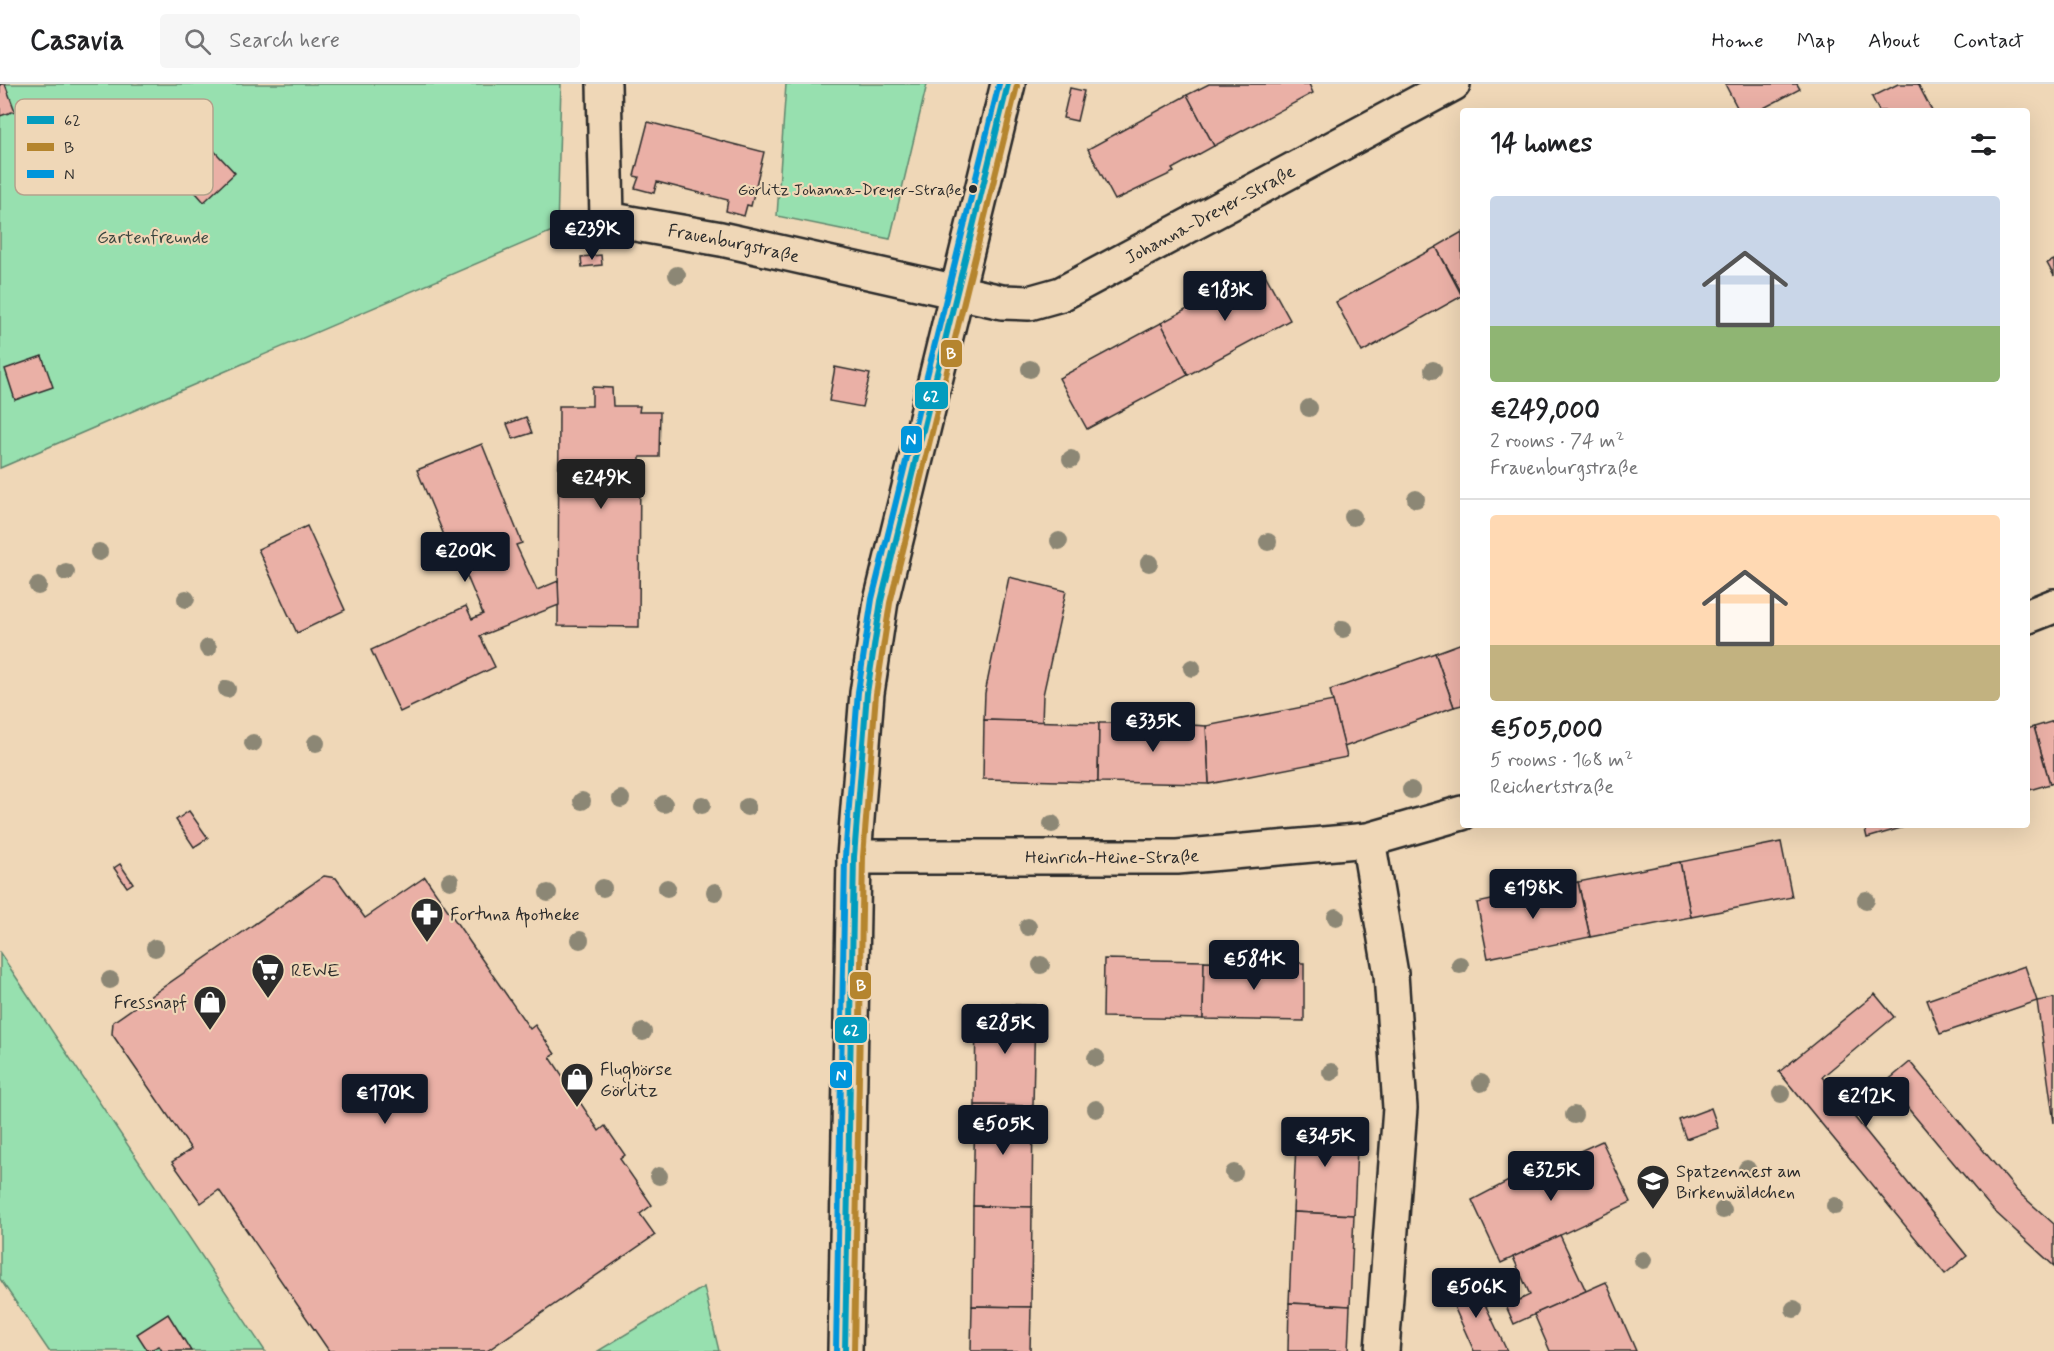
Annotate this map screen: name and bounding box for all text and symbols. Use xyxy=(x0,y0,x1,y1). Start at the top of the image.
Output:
search box xyxy=(160,14,580,68)
text: Casavia xyxy=(30,23,124,60)
icon: search xyxy=(181,25,214,58)
text: Search here xyxy=(229,27,340,55)
text: Home xyxy=(1712,27,1764,55)
text: Map xyxy=(1797,27,1835,55)
text: About xyxy=(1868,27,1920,55)
text: Contact xyxy=(1953,27,2024,55)
legend xyxy=(15,99,213,195)
text: 62 xyxy=(64,111,81,132)
text: 14 homes xyxy=(1490,127,1592,161)
icon: filters xyxy=(1967,128,2000,161)
text: B xyxy=(64,138,74,159)
street label: Johanna-Dreyer-Straße xyxy=(1121,160,1300,270)
text: N xyxy=(64,165,75,186)
place label: Görlitz Johanna-Dreyer-Straße xyxy=(738,180,962,201)
marker: Görlitz Johanna-Dreyer-Straße xyxy=(967,183,979,195)
pin: €239K xyxy=(550,210,634,261)
text: €239K xyxy=(564,216,620,243)
street label: Frauenburgstraße xyxy=(666,219,802,269)
park label: Gartenfreunde xyxy=(97,226,209,250)
icon: home xyxy=(1691,235,1799,343)
pin: €183K xyxy=(1183,271,1267,322)
text: €183K xyxy=(1197,277,1253,304)
line badge: B xyxy=(940,339,963,368)
text: B xyxy=(946,344,956,365)
line badge: 62 xyxy=(914,381,949,410)
text: 62 xyxy=(923,387,939,408)
text: €249,000 xyxy=(1490,394,1600,428)
line badge: N xyxy=(900,425,923,454)
text: 2 rooms · 74 m² xyxy=(1490,428,1624,455)
text: N xyxy=(906,430,916,451)
text: Frauenburgstraße xyxy=(1490,455,1638,482)
pin: €249K xyxy=(559,459,643,510)
text: €249K xyxy=(571,465,631,492)
pin: €200K xyxy=(423,532,507,583)
text: €200K xyxy=(435,538,495,565)
icon: home xyxy=(1691,554,1799,662)
pin: €335K xyxy=(1111,702,1195,753)
text: €335K xyxy=(1125,708,1181,735)
text: €505,000 xyxy=(1490,713,1603,747)
text: 5 rooms · 168 m² xyxy=(1490,747,1633,774)
text: Reichertstraße xyxy=(1490,774,1614,801)
street label: Heinrich-Heine-Straße xyxy=(1025,844,1200,870)
pin: €198K xyxy=(1491,869,1575,920)
text: €198K xyxy=(1504,875,1562,902)
pharmacy icon: Fortuna Apotheke xyxy=(409,896,445,943)
place label: Fortuna Apotheke xyxy=(450,903,580,928)
pin: €584K xyxy=(1212,940,1296,991)
text: €584K xyxy=(1223,946,1285,973)
supermarket icon: REWE xyxy=(250,952,286,999)
place label: REWE xyxy=(291,959,340,983)
line badge: B xyxy=(849,971,872,1000)
text: B xyxy=(856,976,866,997)
shop icon: Fressnapf xyxy=(192,984,228,1031)
place label: Fressnapf xyxy=(114,991,187,1015)
pin: €285K xyxy=(963,1004,1047,1055)
text: €285K xyxy=(975,1010,1035,1037)
line badge: 62 xyxy=(834,1016,868,1044)
text: 62 xyxy=(843,1021,859,1042)
place label: Flugbörse Görlitz xyxy=(600,1058,673,1103)
shop icon: Flugbörse Görlitz xyxy=(559,1061,595,1108)
line badge: N xyxy=(829,1061,853,1089)
text: N xyxy=(836,1066,846,1087)
pin: €170K xyxy=(343,1074,427,1125)
pin: €212K xyxy=(1824,1077,1908,1128)
text: €170K xyxy=(356,1080,414,1107)
text: €212K xyxy=(1837,1083,1895,1110)
pin: €505K xyxy=(961,1105,1045,1156)
text: €505K xyxy=(972,1111,1034,1138)
pin: €345K xyxy=(1283,1117,1367,1168)
text: €345K xyxy=(1295,1123,1355,1150)
pin: €325K xyxy=(1509,1151,1593,1202)
text: €325K xyxy=(1522,1157,1580,1184)
place label: Spatzennest am Birkenwäldchen xyxy=(1676,1160,1801,1205)
school or university icon: Spatzennest am Birkenwäldchen xyxy=(1635,1163,1671,1210)
pin: €506K xyxy=(1434,1268,1518,1319)
text: €506K xyxy=(1446,1274,1506,1301)

